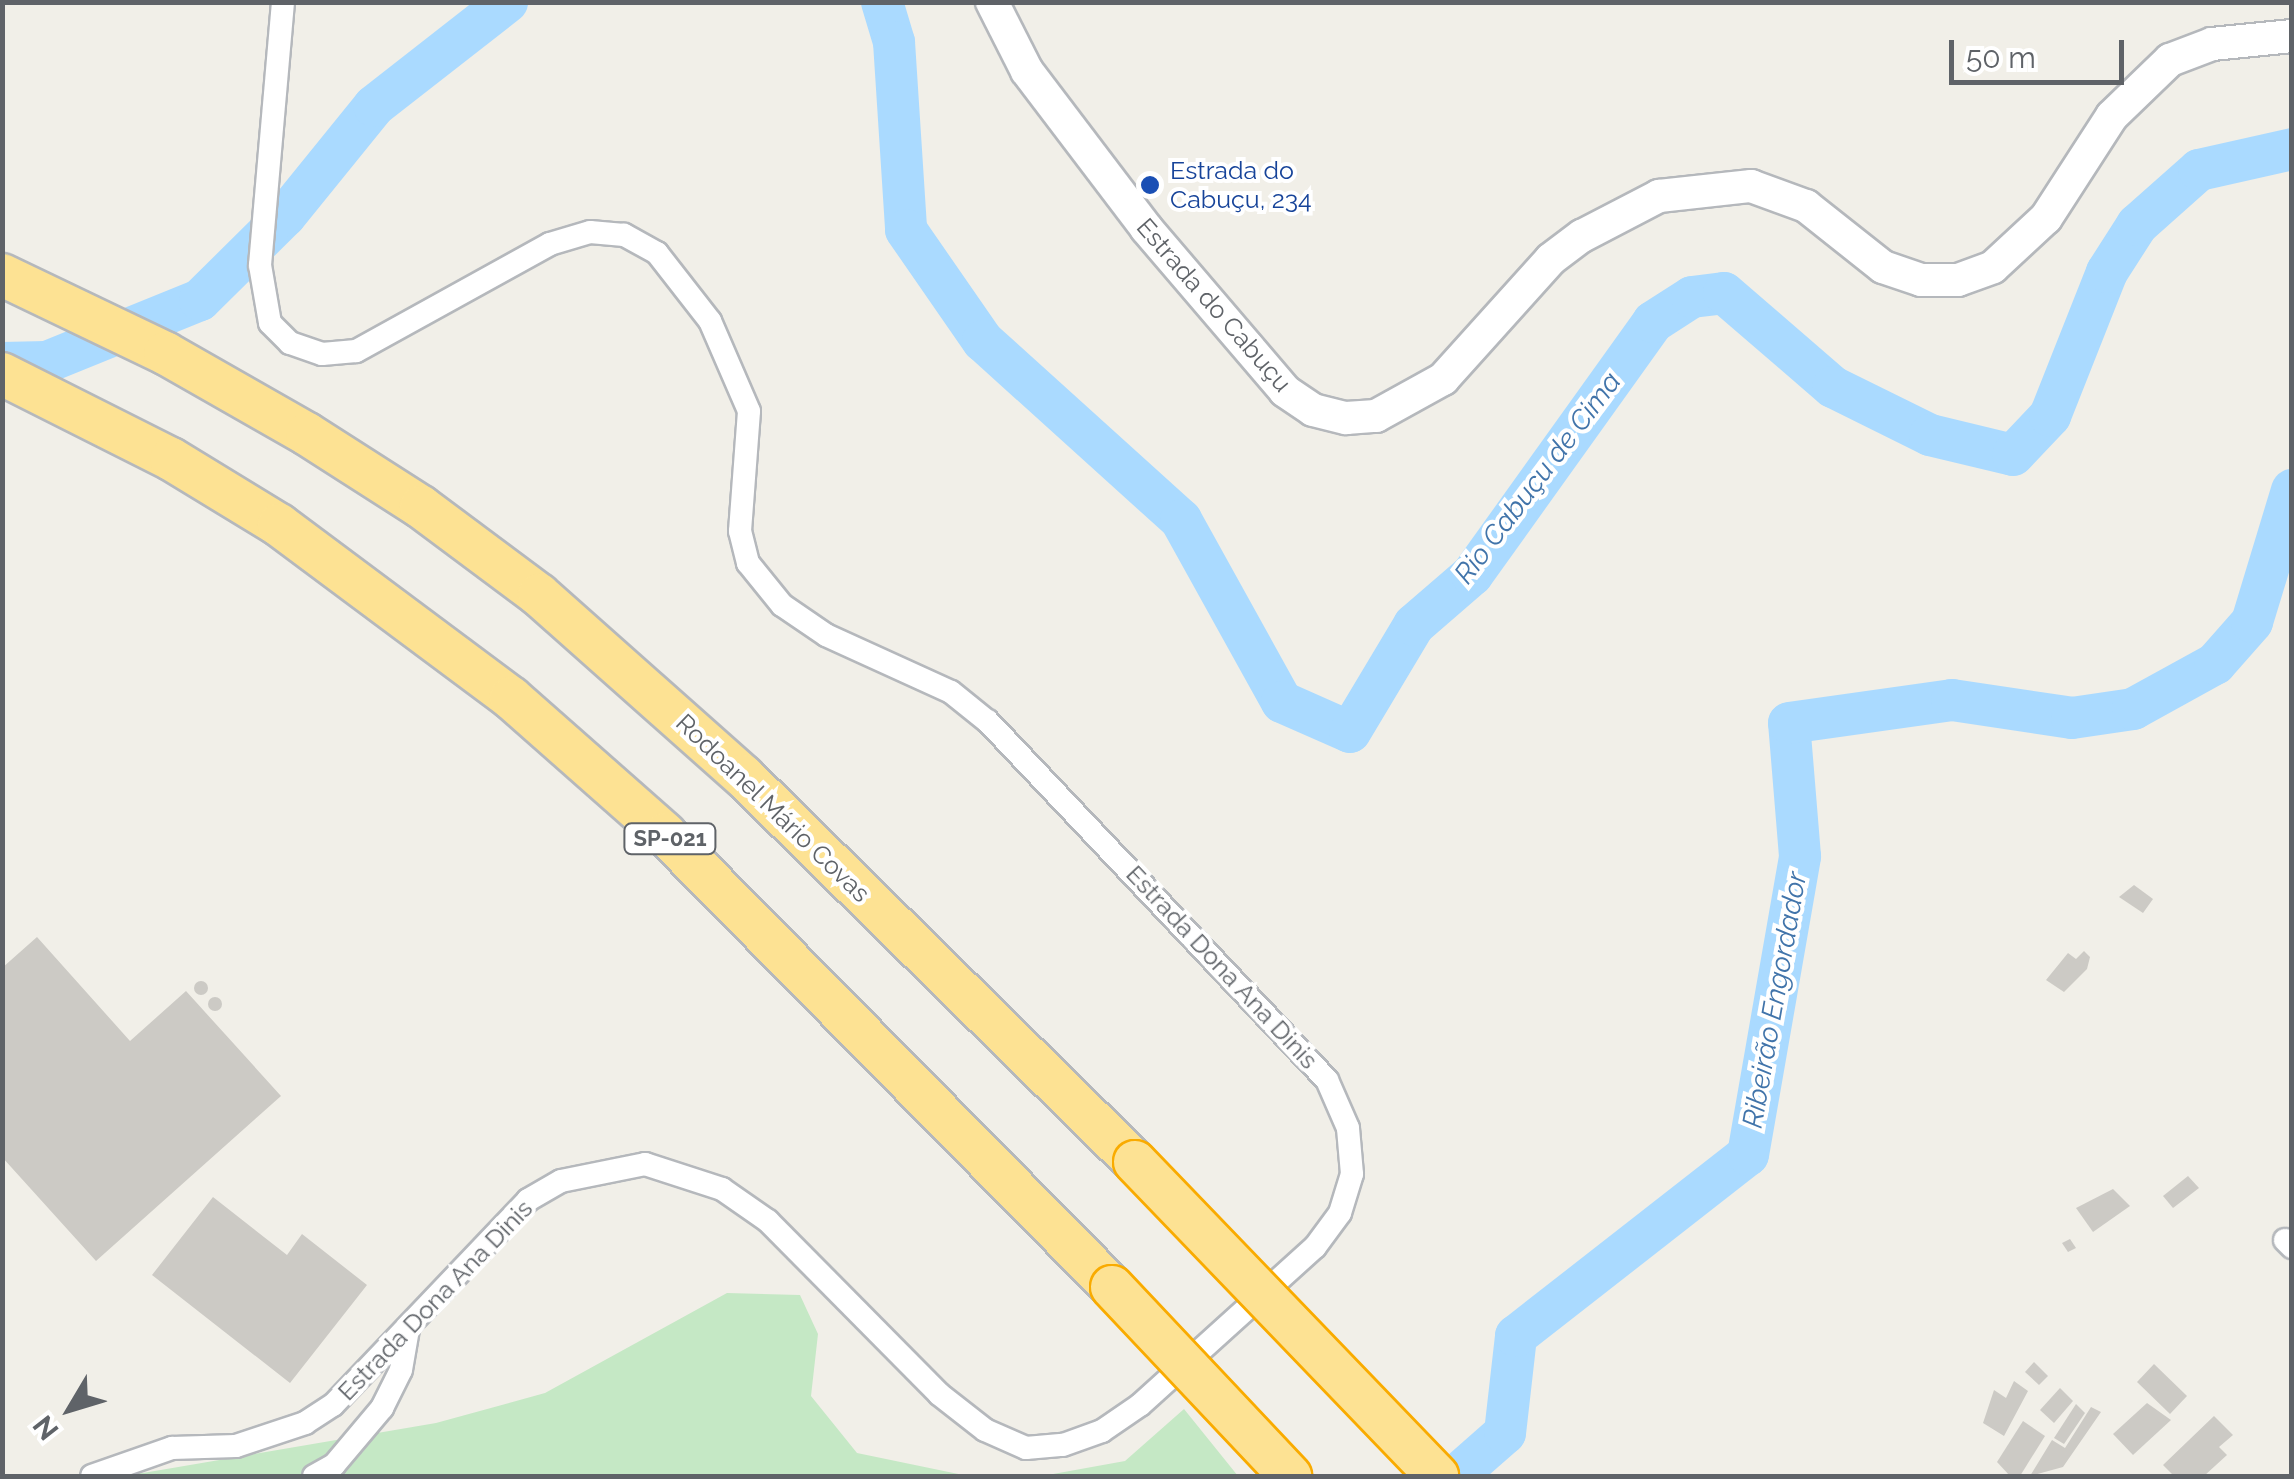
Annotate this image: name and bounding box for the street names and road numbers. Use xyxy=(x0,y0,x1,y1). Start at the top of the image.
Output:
street label: Estrada do Cabuçu xyxy=(1131,212,1297,398)
street label: Rodoanel Mário Covas xyxy=(670,707,876,909)
road number: SP-021 xyxy=(622,822,718,856)
street label: Estrada Dona Ana Dinis xyxy=(1120,859,1324,1075)
street label: Estrada Dona Ana Dinis xyxy=(331,1193,539,1407)

